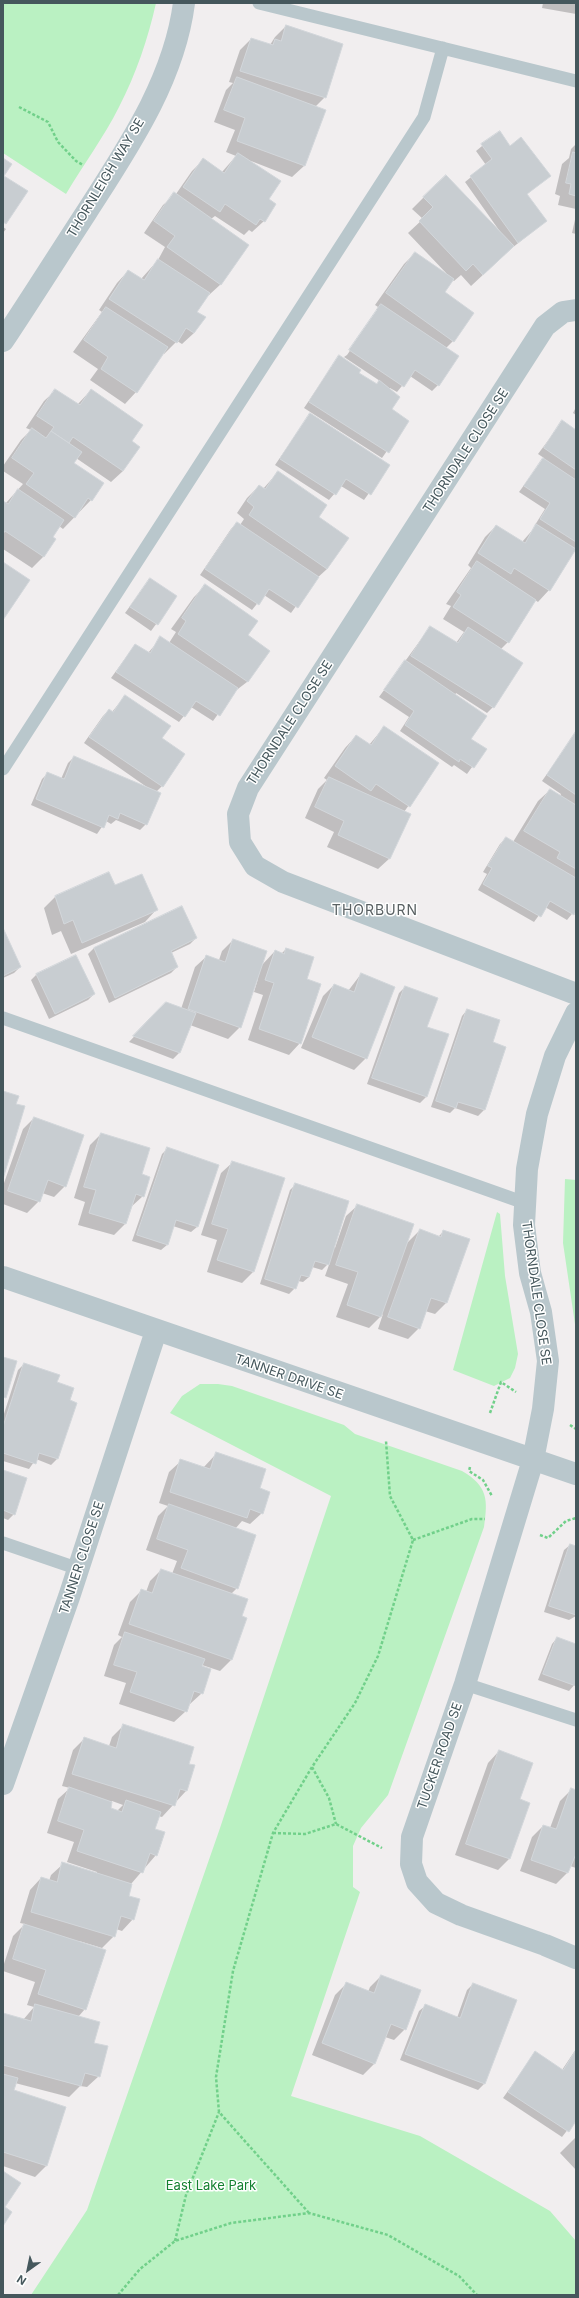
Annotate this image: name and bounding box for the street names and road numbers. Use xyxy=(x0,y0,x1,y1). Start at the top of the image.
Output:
street label: THORNLEIGH WAY SE xyxy=(64,115,148,241)
street label: THORNDALE CLOSE SE xyxy=(420,386,512,516)
street label: THORNDALE CLOSE SE xyxy=(244,658,336,788)
street label: THORNDALE CLOSE SE xyxy=(518,1220,554,1366)
street label: TANNER DRIVE SE xyxy=(233,1351,345,1403)
street label: TANNER CLOSE SE xyxy=(56,1499,108,1617)
street label: TUCKER ROAD SE xyxy=(414,1700,466,1812)

